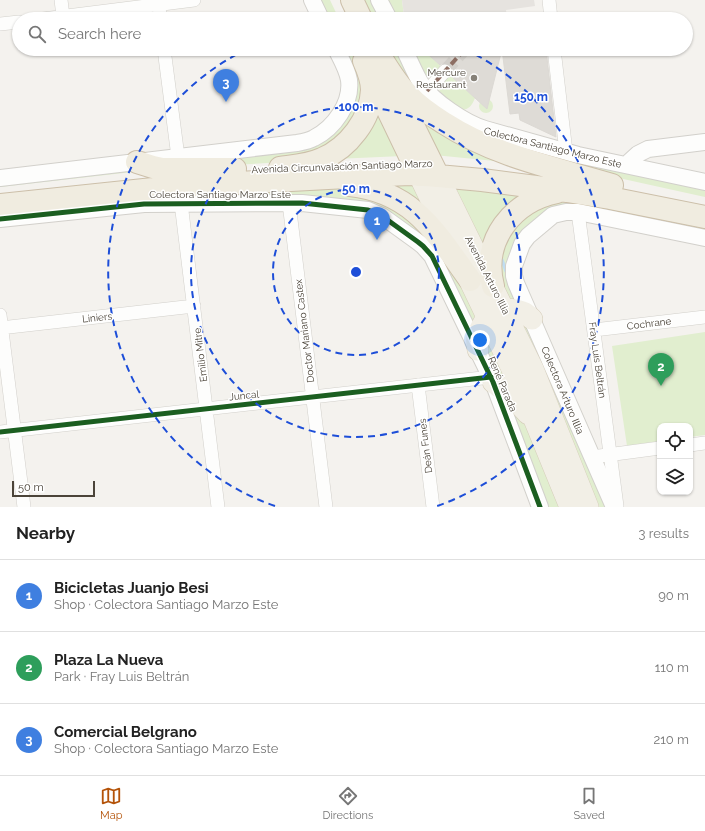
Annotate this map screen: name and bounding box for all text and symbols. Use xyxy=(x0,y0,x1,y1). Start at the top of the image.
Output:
search box xyxy=(12,12,693,56)
icon: search xyxy=(26,23,48,45)
text: Search here xyxy=(58,25,141,43)
place label: Mercure Restaurant xyxy=(416,67,467,90)
pin: 3 xyxy=(213,69,239,102)
marker: Mercure Restaurant xyxy=(469,73,479,83)
text: 150 m xyxy=(514,90,548,104)
text: 100 m xyxy=(339,100,373,114)
street label: Colectora Santiago Marzo Este xyxy=(483,125,623,170)
street label: Avenida Circunvalación Santiago Marzo xyxy=(251,158,433,175)
text: 50 m xyxy=(342,182,370,196)
street label: Colectora Santiago Marzo Este xyxy=(149,189,291,200)
pin: 1 xyxy=(364,207,390,240)
street label: Avenida Arturo Illia xyxy=(463,234,512,316)
centre of rings xyxy=(349,265,363,279)
street label: Doctor Mariano Castex xyxy=(293,278,316,383)
street label: Liniers xyxy=(81,310,113,325)
street label: Cochrane xyxy=(626,315,672,332)
street label: Fray Luis Beltrán xyxy=(587,321,608,399)
street label: Emilio Mitre xyxy=(192,327,209,383)
your location xyxy=(470,330,490,350)
street label: Colectora Arturo Illia xyxy=(539,345,586,436)
pin: 2 xyxy=(648,353,674,386)
street label: René Parada xyxy=(486,355,519,413)
street label: Juncal xyxy=(228,388,260,403)
street label: Deán Funes xyxy=(417,418,434,474)
map controls xyxy=(657,423,693,495)
button: locate xyxy=(657,423,693,459)
button: layers xyxy=(657,459,693,495)
scale bar xyxy=(12,479,95,498)
text: 50 m xyxy=(18,481,44,494)
text: Nearby xyxy=(16,523,75,543)
text: 3 results xyxy=(639,526,689,541)
text: Bicicletas Juanjo Besi xyxy=(54,579,209,597)
text: 1 xyxy=(26,588,32,603)
text: 90 m xyxy=(658,588,689,603)
text: Shop · Colectora Santiago Marzo Este xyxy=(54,597,278,612)
text: Plaza La Nueva xyxy=(54,651,163,669)
text: 2 xyxy=(25,660,33,675)
text: 110 m xyxy=(655,660,689,675)
text: Park · Fray Luis Beltrán xyxy=(54,669,189,684)
text: Comercial Belgrano xyxy=(54,723,197,741)
text: 3 xyxy=(25,732,33,747)
text: 210 m xyxy=(653,732,689,747)
text: Shop · Colectora Santiago Marzo Este xyxy=(54,741,278,756)
tab: Map xyxy=(100,785,122,822)
tab: Directions xyxy=(323,785,373,822)
tab: Saved xyxy=(573,785,605,822)

